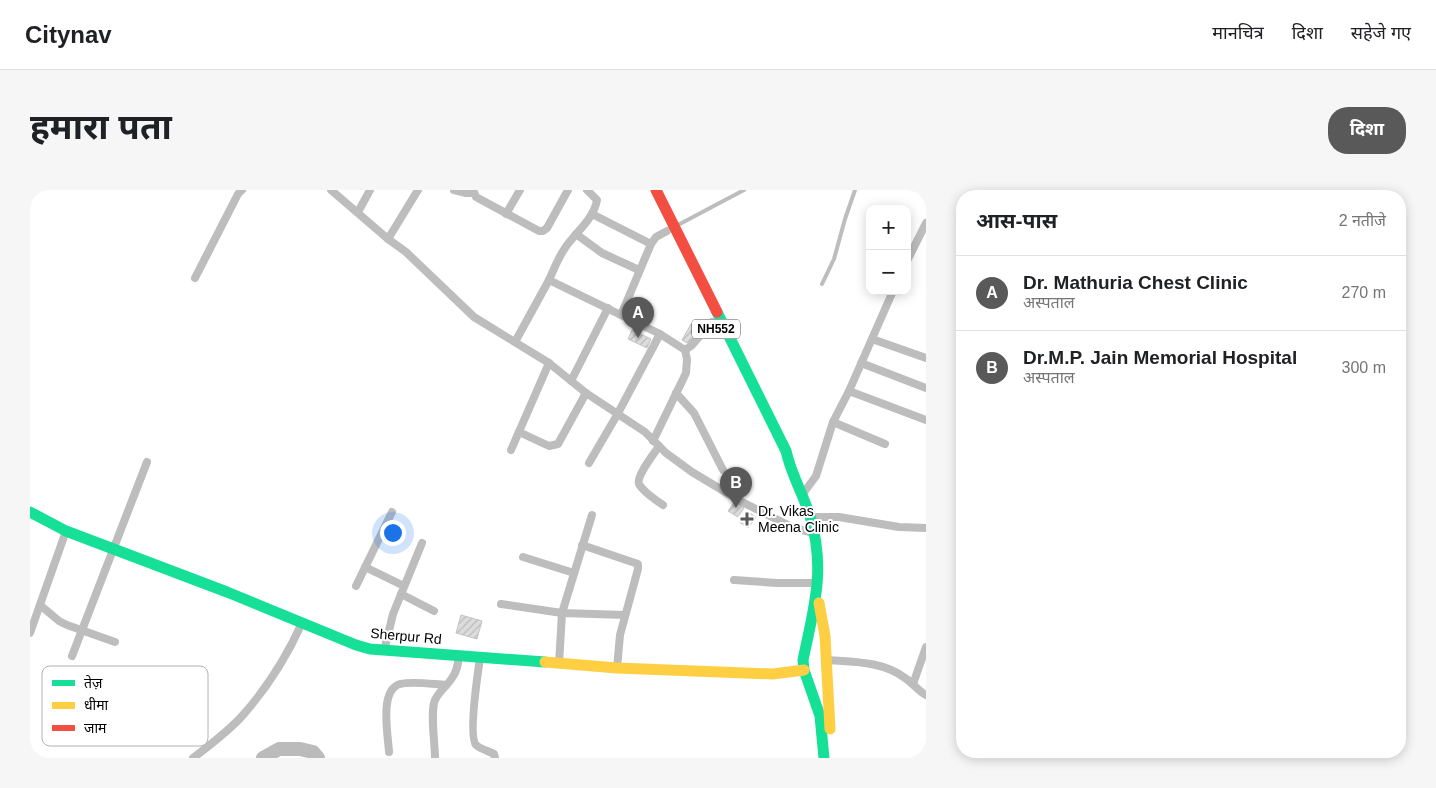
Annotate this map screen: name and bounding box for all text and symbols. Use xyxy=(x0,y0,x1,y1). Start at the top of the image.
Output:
text: Citynav xyxy=(25,21,112,48)
text: मानचित्र xyxy=(1212,23,1264,43)
text: दिशा xyxy=(1292,23,1323,43)
text: सहेजे गए xyxy=(1351,23,1411,43)
text: हमारा पता xyxy=(30,107,172,146)
button: दिशा xyxy=(1328,107,1406,154)
map controls xyxy=(866,205,911,295)
button: + xyxy=(866,205,911,250)
text: आस-पास xyxy=(976,209,1057,232)
text: 2 नतीजे xyxy=(1339,212,1386,229)
button: − xyxy=(866,250,911,295)
text: Dr. Mathuria Chest Clinic xyxy=(1023,272,1248,293)
text: A xyxy=(986,284,998,301)
text: 270 m xyxy=(1342,284,1386,301)
text: अस्पताल xyxy=(1023,294,1075,311)
pin: A xyxy=(622,297,654,338)
road number: NH552 xyxy=(692,320,740,338)
text: Dr.M.P. Jain Memorial Hospital xyxy=(1023,347,1297,368)
text: B xyxy=(986,359,998,376)
text: 300 m xyxy=(1342,359,1386,376)
text: अस्पताल xyxy=(1023,369,1075,386)
pin: B xyxy=(720,467,752,508)
place label: Dr. Vikas Meena Clinic xyxy=(758,503,839,535)
marker: Dr. Vikas Meena Clinic xyxy=(740,512,754,526)
your location xyxy=(380,520,406,546)
street label: Sherpur Rd xyxy=(370,625,442,647)
legend xyxy=(42,666,208,746)
text: तेज़ xyxy=(84,674,103,691)
text: धीमा xyxy=(84,697,109,713)
text: जाम xyxy=(84,720,107,736)

